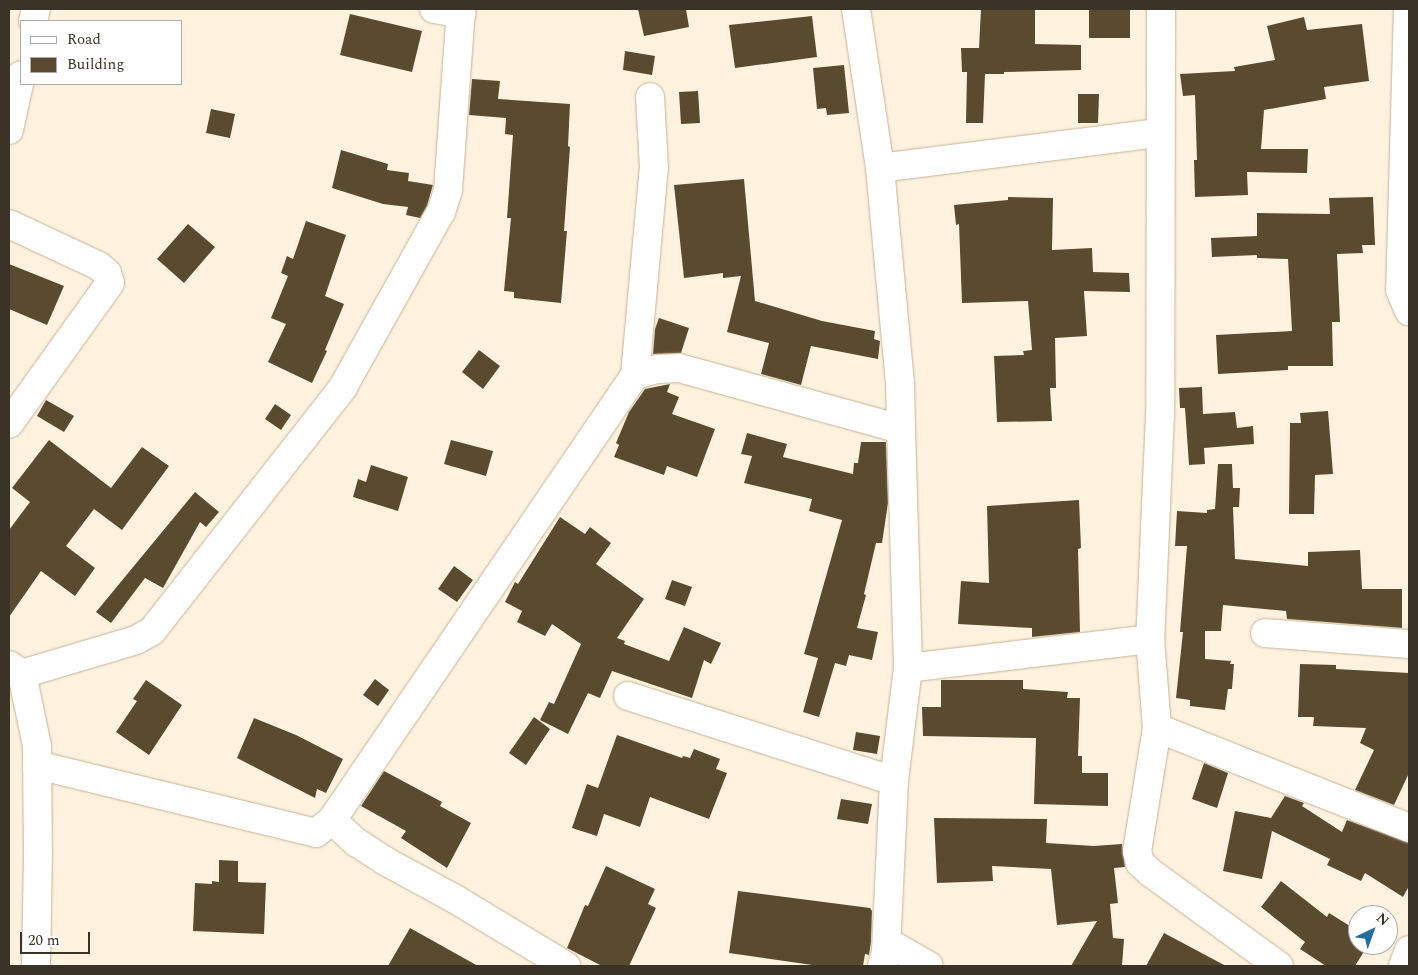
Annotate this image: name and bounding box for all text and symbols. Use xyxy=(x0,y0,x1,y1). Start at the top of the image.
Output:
legend xyxy=(20,20,182,85)
text: Road xyxy=(67,28,101,51)
text: Building xyxy=(67,53,124,76)
north arrow xyxy=(1348,905,1398,955)
text: N xyxy=(1371,908,1394,931)
scale bar xyxy=(22,922,92,954)
text: 20 m xyxy=(28,929,60,952)

